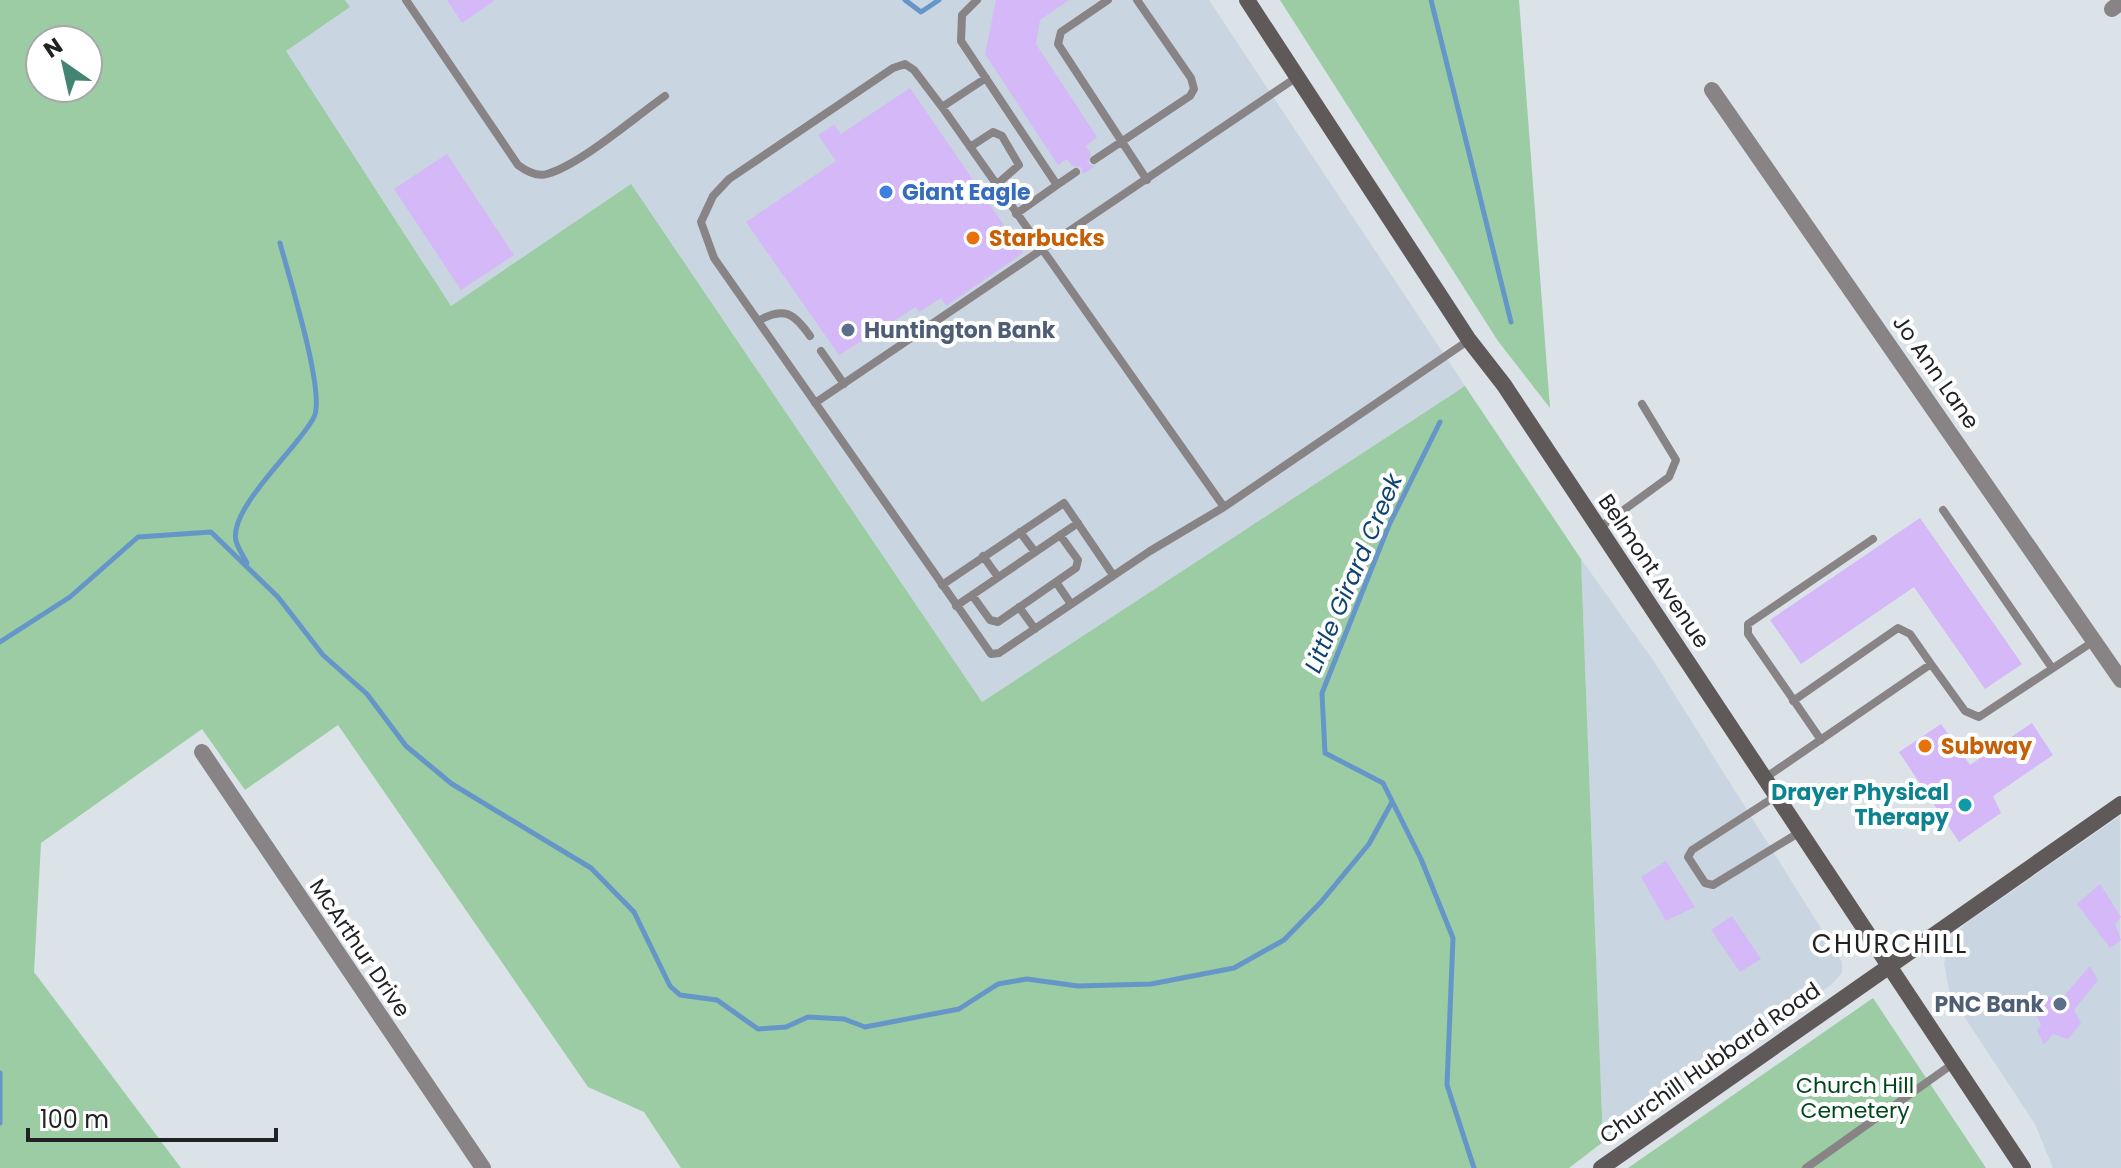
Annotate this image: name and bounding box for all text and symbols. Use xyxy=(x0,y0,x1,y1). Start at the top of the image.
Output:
north arrow xyxy=(24,24,104,104)
text: N xyxy=(38,30,69,65)
place label: Giant Eagle xyxy=(902,177,1030,208)
marker: Giant Eagle xyxy=(877,183,895,201)
place label: Starbucks xyxy=(989,223,1105,254)
marker: Starbucks xyxy=(964,229,982,247)
street label: Jo Ann Lane xyxy=(1885,309,1987,435)
place label: Huntington Bank xyxy=(864,315,1056,346)
marker: Huntington Bank xyxy=(839,321,857,339)
water label: Little Girard Creek xyxy=(1296,467,1411,678)
street label: Belmont Avenue xyxy=(1591,488,1717,654)
place label: Subway xyxy=(1941,731,2032,762)
marker: Subway xyxy=(1916,737,1934,755)
place label: Drayer Physical Therapy xyxy=(1771,777,1949,833)
marker: Drayer Physical Therapy xyxy=(1956,796,1974,814)
street label: McArthur Drive xyxy=(302,873,418,1023)
district label: CHURCHILL xyxy=(1812,926,1968,962)
street label: Churchill Hubbard Road xyxy=(1593,975,1827,1151)
place label: PNC Bank xyxy=(1934,989,2044,1020)
marker: PNC Bank xyxy=(2051,995,2069,1013)
park label: Church Hill Cemetery xyxy=(1796,1070,1914,1126)
scale bar xyxy=(28,1092,276,1142)
text: 100 m xyxy=(40,1103,109,1136)

